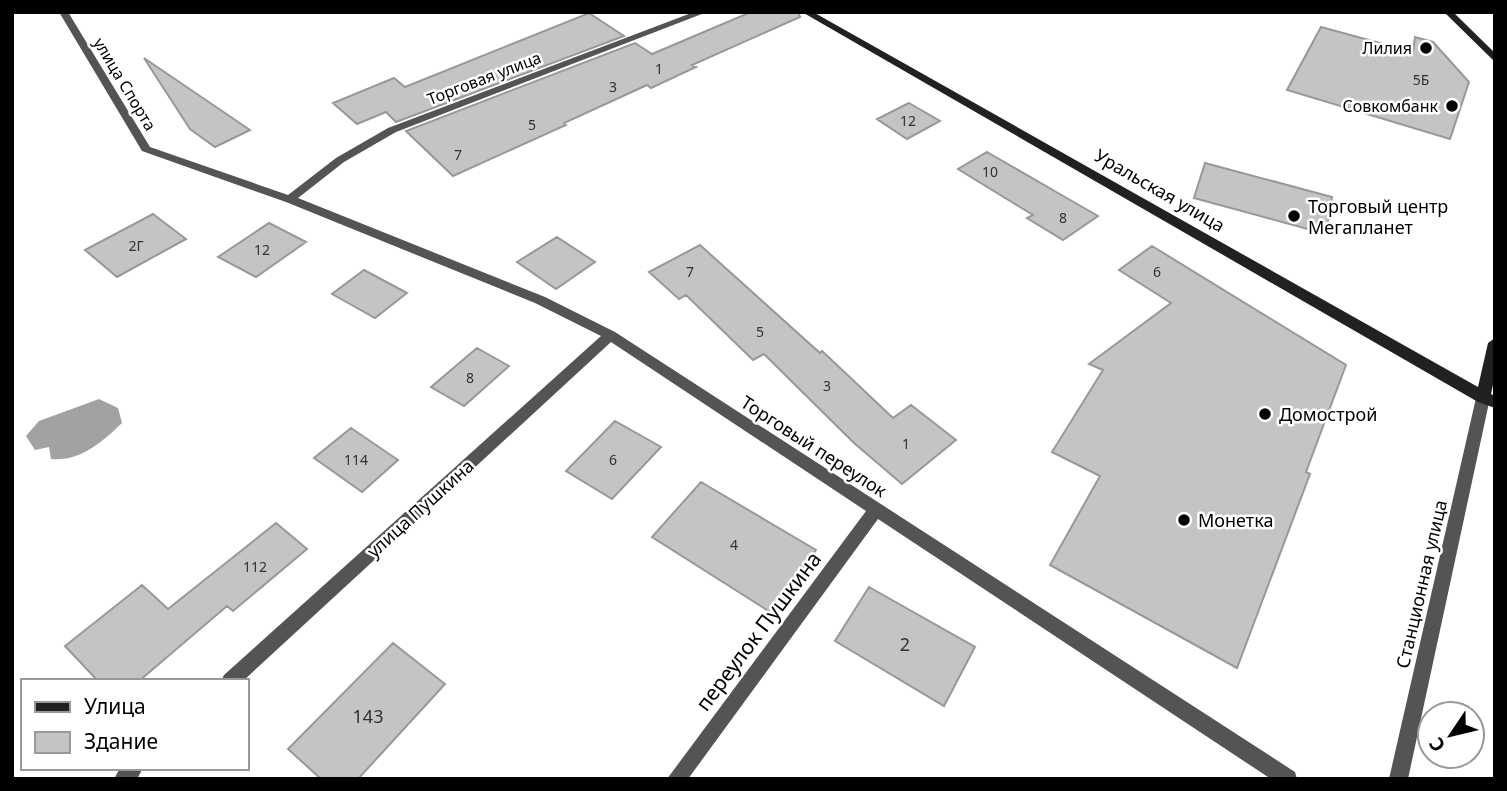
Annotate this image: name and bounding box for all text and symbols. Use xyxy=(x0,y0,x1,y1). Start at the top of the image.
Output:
street label: улица Спорта xyxy=(89,33,161,135)
place label: Лилия xyxy=(1362,37,1412,59)
marker: Лилия xyxy=(1418,40,1434,56)
street label: Торговая улица xyxy=(424,46,544,110)
house number: 1 xyxy=(655,59,663,78)
house number: 5Б xyxy=(1413,70,1429,89)
house number: 3 xyxy=(609,77,617,96)
place label: Совкомбанк xyxy=(1342,95,1438,117)
marker: Совкомбанк xyxy=(1444,98,1460,114)
house number: 12 xyxy=(900,111,916,130)
house number: 5 xyxy=(528,115,536,134)
street label: Уральская улица xyxy=(1091,143,1229,237)
house number: 7 xyxy=(454,145,462,164)
house number: 10 xyxy=(982,162,998,181)
place label: Торговый центр Мегапланет xyxy=(1308,194,1448,239)
house number: 8 xyxy=(1059,208,1067,227)
marker: Торговый центр Мегапланет xyxy=(1286,208,1302,224)
house number: 2Г xyxy=(128,236,144,255)
house number: 12 xyxy=(254,240,270,259)
house number: 7 xyxy=(686,262,694,281)
house number: 6 xyxy=(1153,262,1161,281)
house number: 5 xyxy=(756,322,764,341)
house number: 8 xyxy=(466,368,474,387)
house number: 3 xyxy=(823,376,831,395)
street label: Торговый переулок xyxy=(737,390,892,502)
place label: Домострой xyxy=(1279,402,1377,426)
marker: Домострой xyxy=(1257,406,1273,422)
house number: 1 xyxy=(902,434,910,453)
house number: 114 xyxy=(344,450,368,469)
house number: 6 xyxy=(609,450,617,469)
street label: улица Пушкина xyxy=(361,454,479,562)
street label: Станционная улица xyxy=(1390,497,1452,671)
place label: Монетка xyxy=(1198,508,1273,532)
marker: Монетка xyxy=(1176,512,1192,528)
house number: 4 xyxy=(730,535,738,554)
street label: переулок Пушкина xyxy=(689,546,827,716)
house number: 112 xyxy=(243,557,267,576)
house number: 2 xyxy=(900,632,910,656)
legend xyxy=(21,679,248,770)
text: Улица xyxy=(84,692,146,720)
north arrow xyxy=(1416,700,1486,770)
house number: 143 xyxy=(353,704,383,728)
text: Здание xyxy=(84,727,158,755)
text: С xyxy=(1423,732,1451,757)

